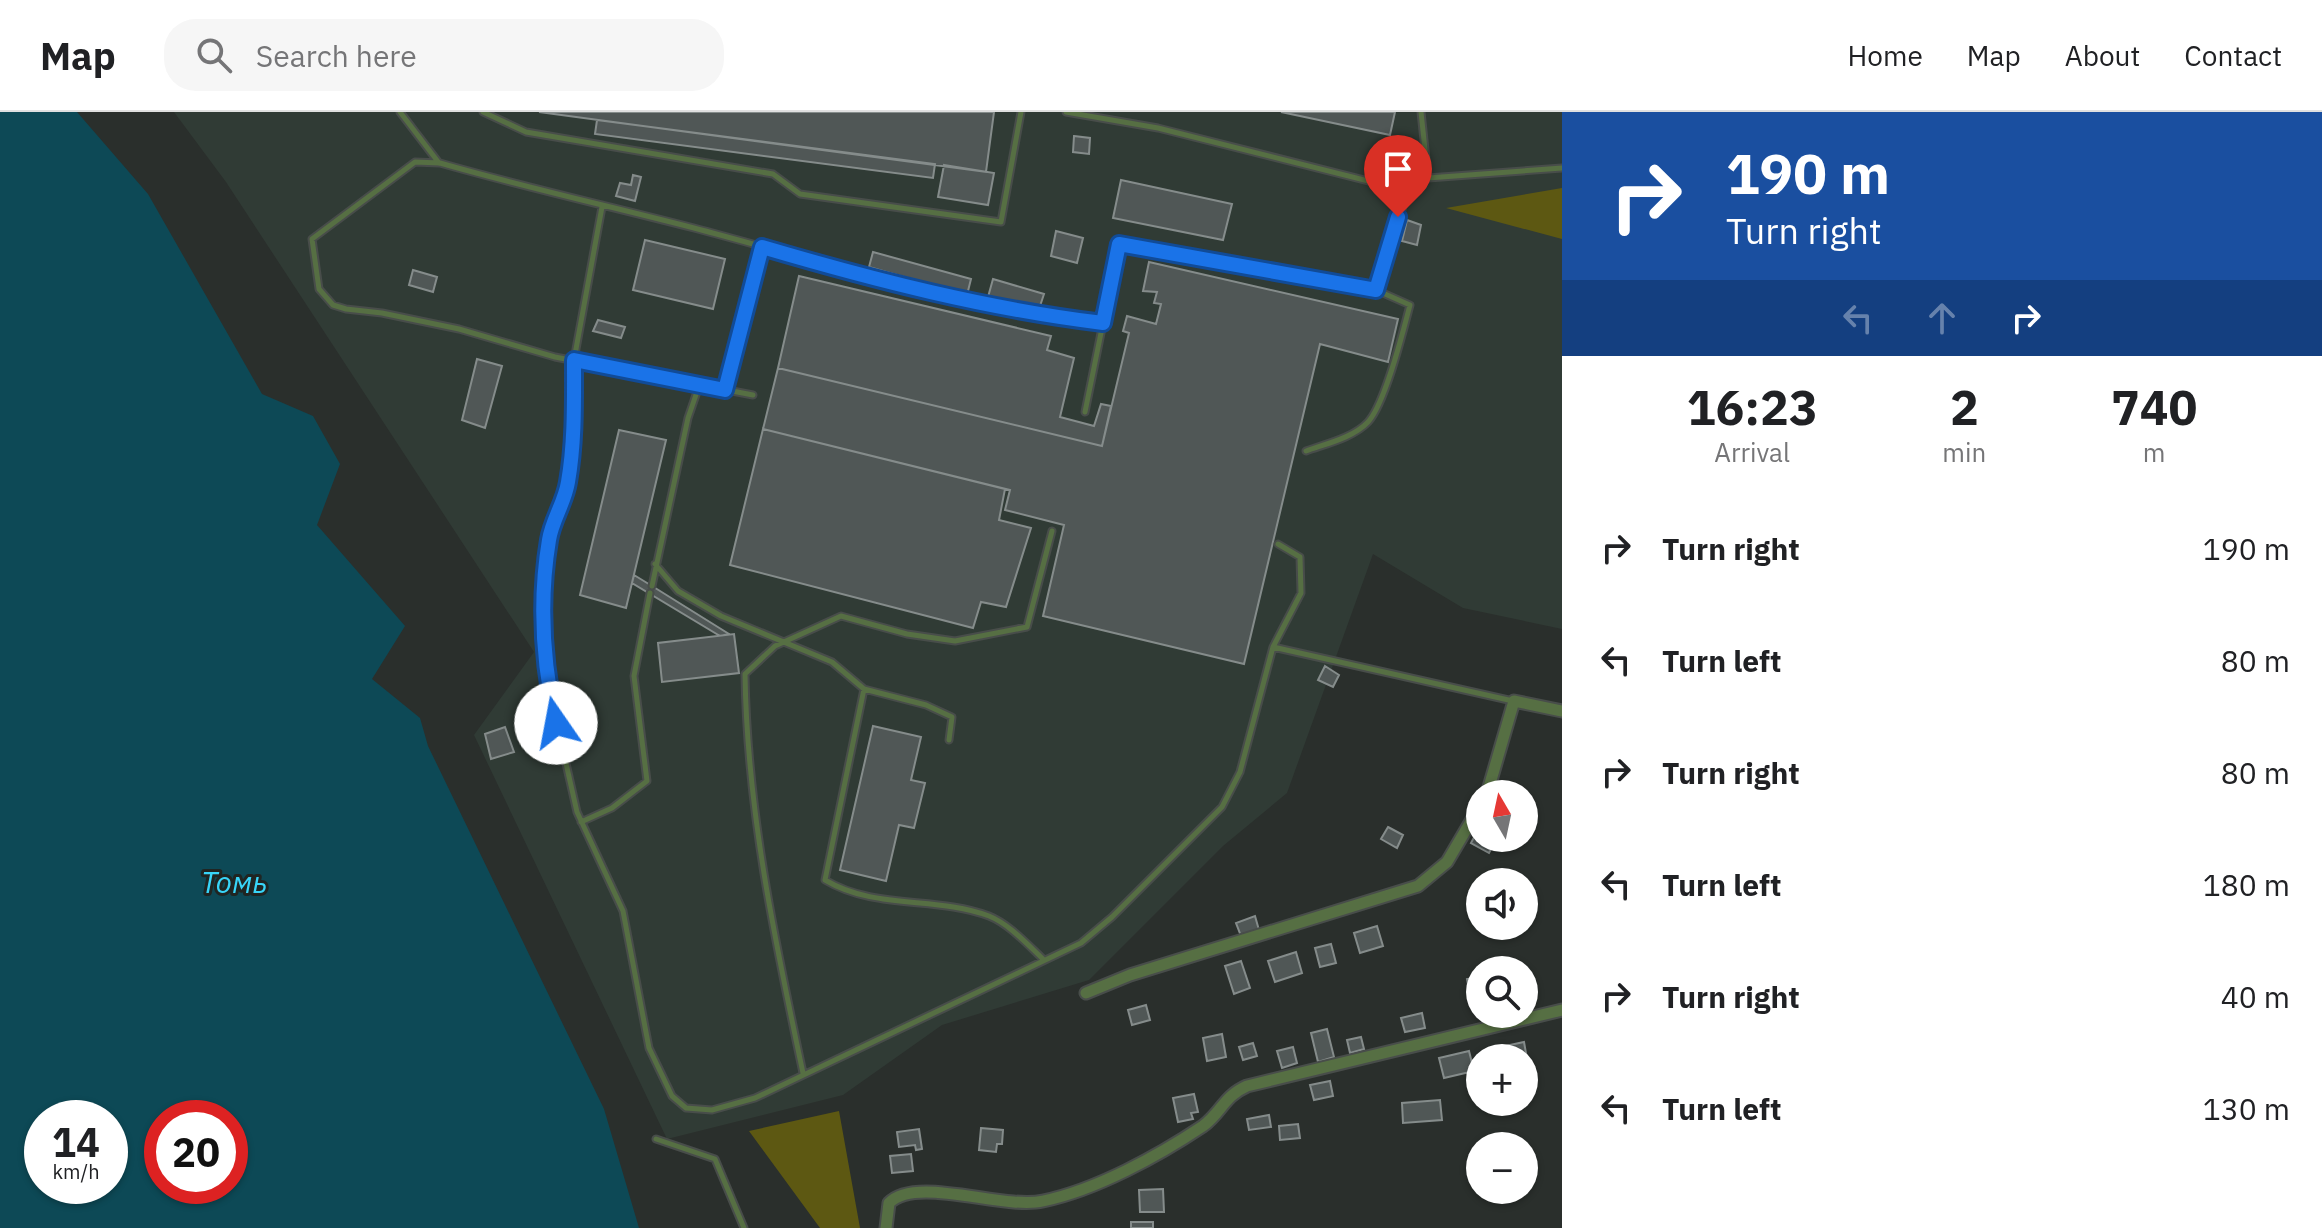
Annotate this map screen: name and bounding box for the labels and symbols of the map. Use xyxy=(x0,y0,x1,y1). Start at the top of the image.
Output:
pin xyxy=(1364,135,1432,217)
position arrow xyxy=(514,681,598,765)
north arrow xyxy=(1466,780,1538,852)
water label: Томь xyxy=(201,862,267,901)
speed limit sign: 20 xyxy=(144,1100,248,1204)

